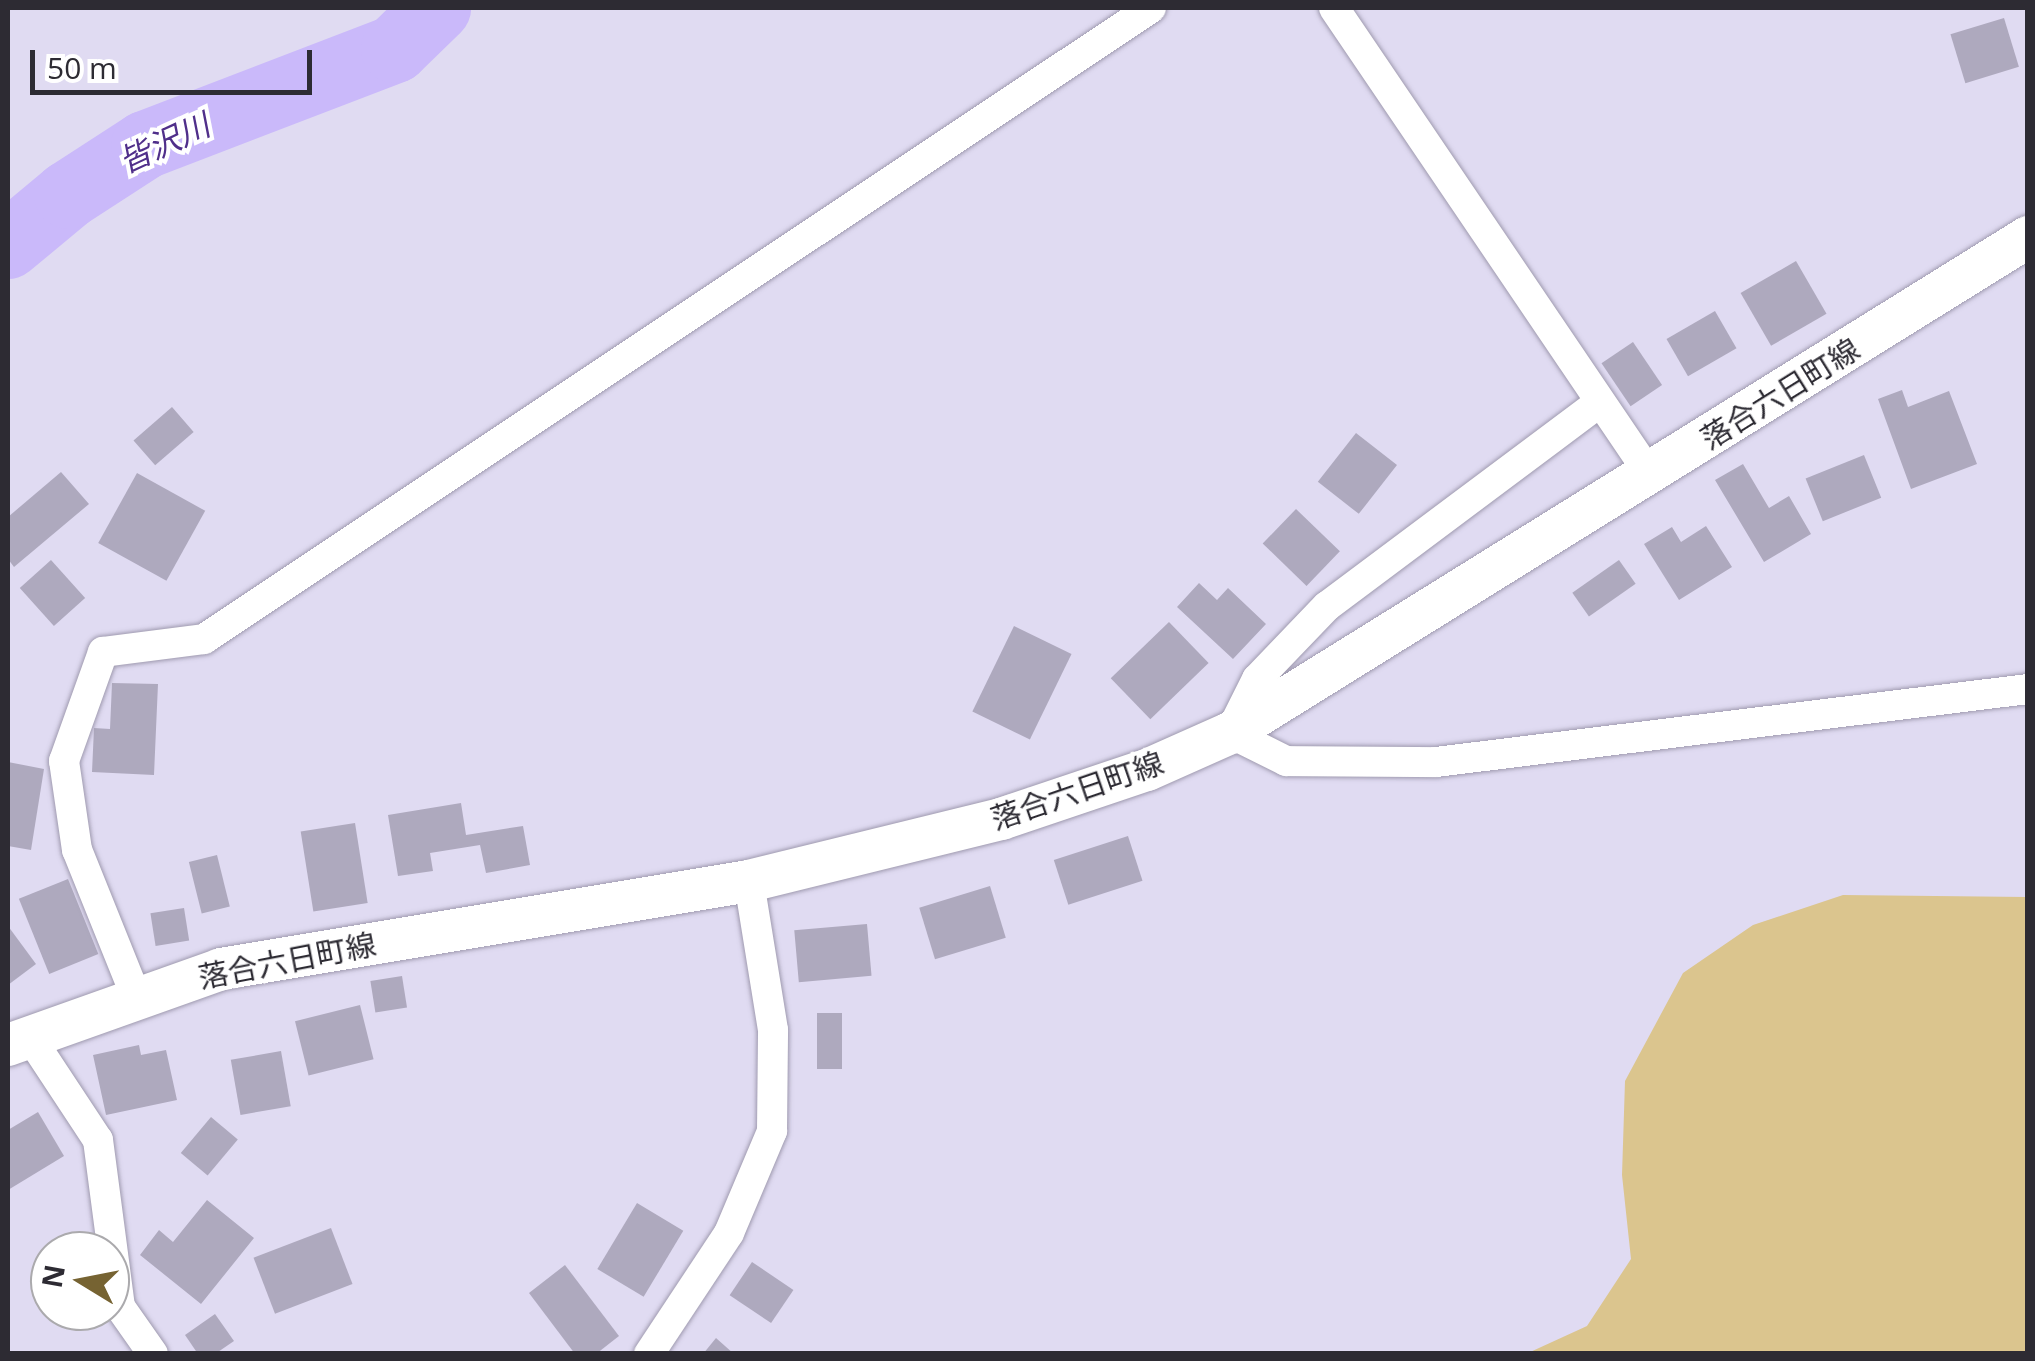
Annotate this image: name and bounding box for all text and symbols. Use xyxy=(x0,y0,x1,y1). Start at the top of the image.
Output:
scale bar xyxy=(35,30,318,92)
text: 50 m xyxy=(47,47,117,88)
water label: 皆沢川 xyxy=(112,105,216,181)
street label: 落合六日町線 xyxy=(1694,331,1866,457)
street label: 落合六日町線 xyxy=(986,745,1168,837)
street label: 落合六日町線 xyxy=(195,926,379,996)
north arrow xyxy=(30,1231,130,1331)
text: N xyxy=(32,1262,73,1291)

